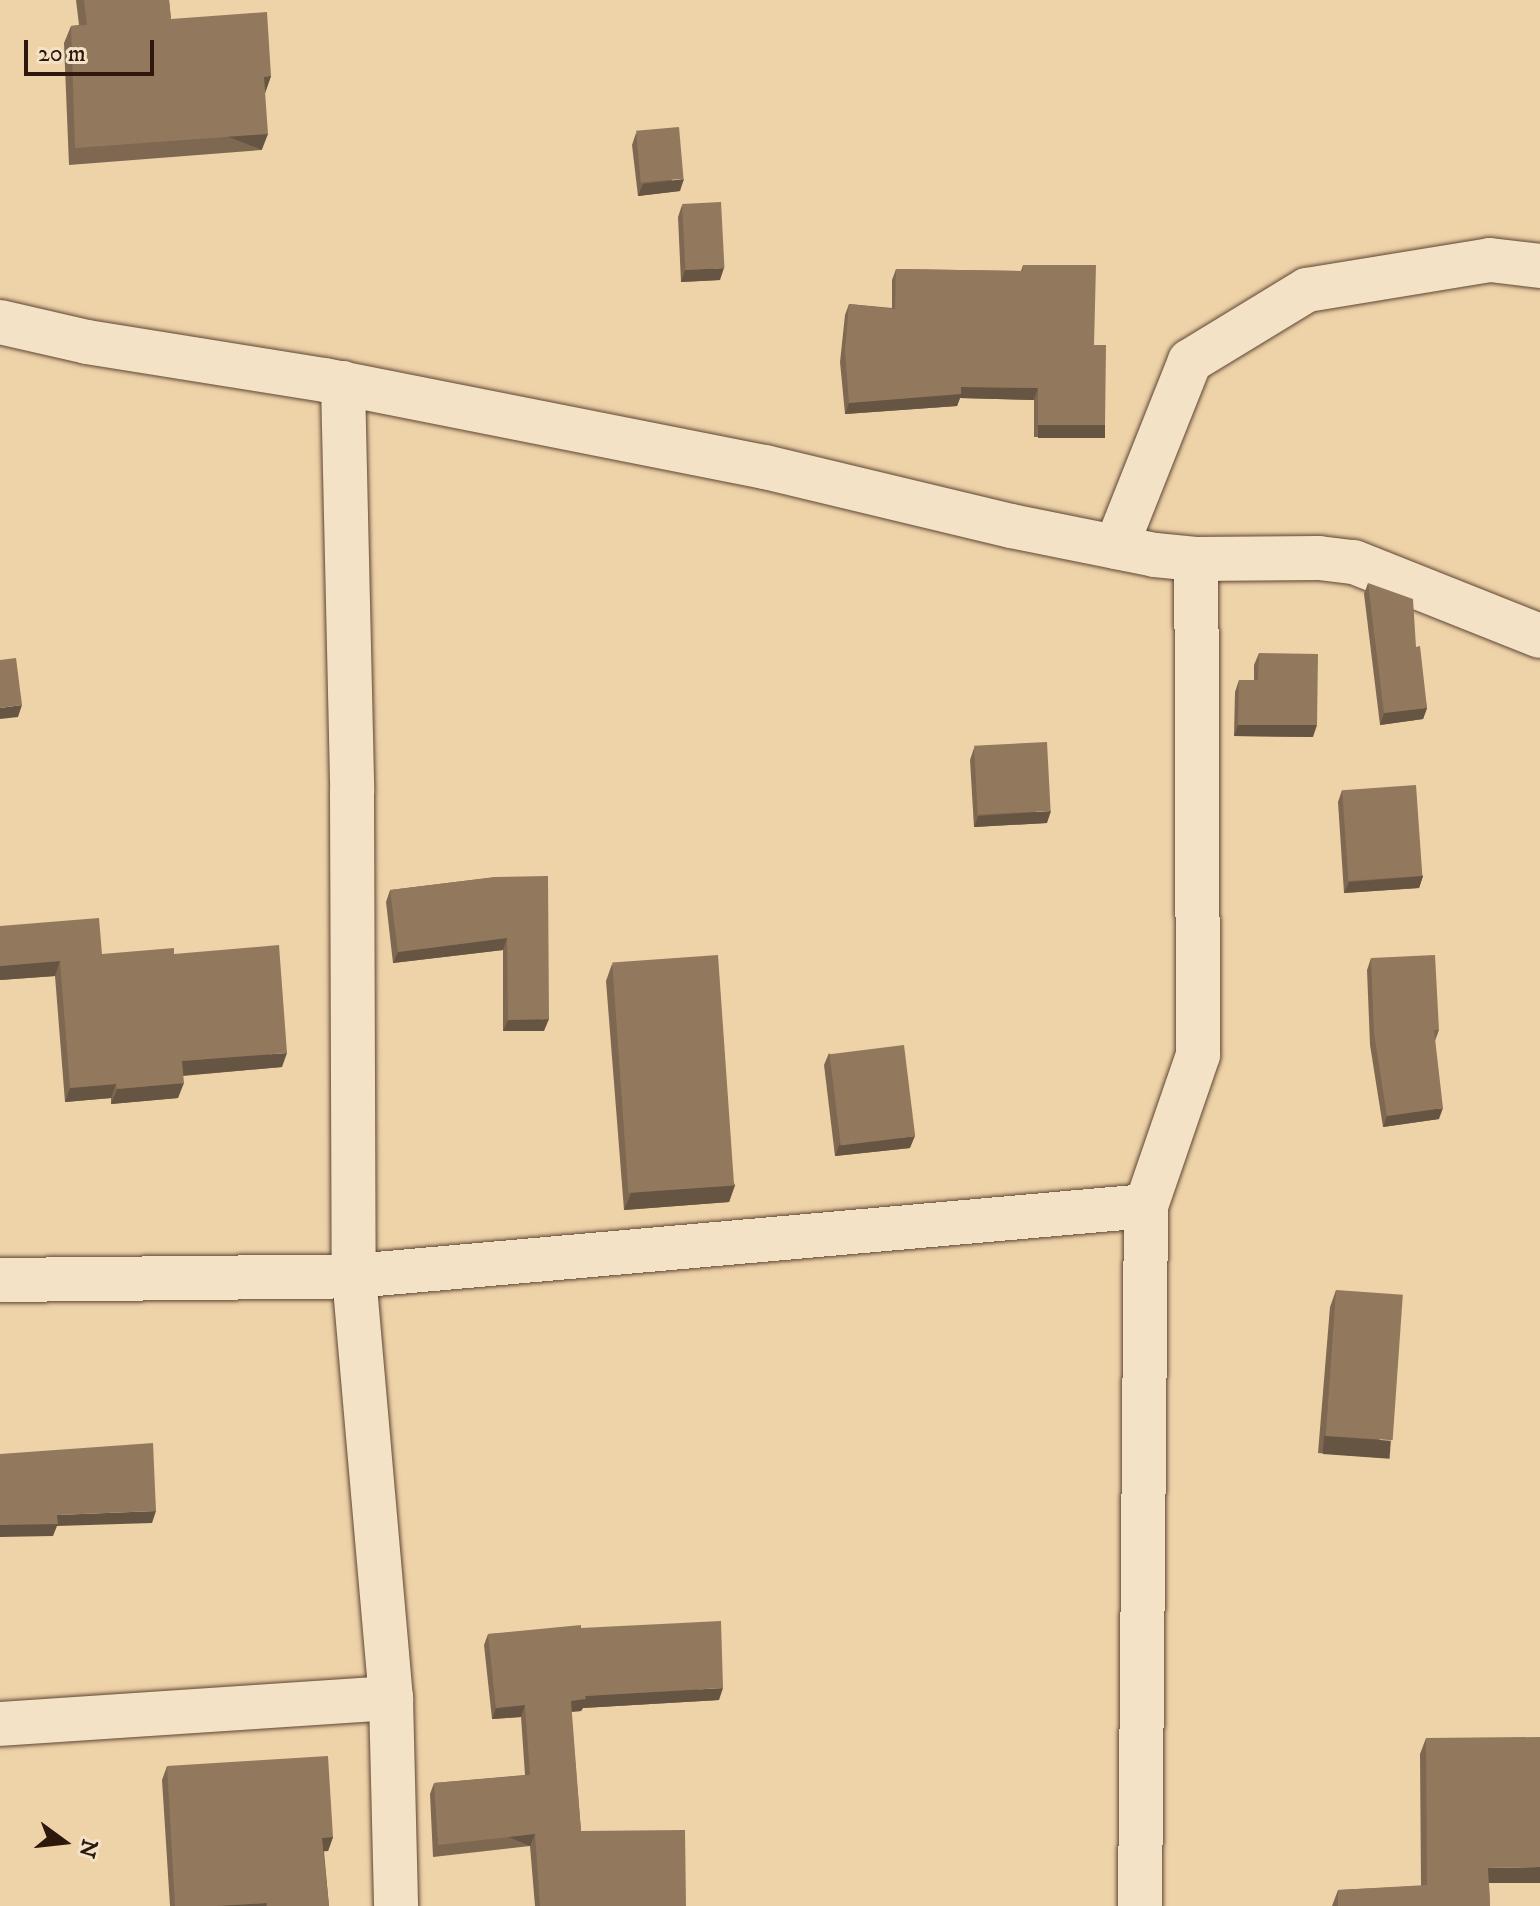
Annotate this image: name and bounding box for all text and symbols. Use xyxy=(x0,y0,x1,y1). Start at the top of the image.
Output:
scale bar xyxy=(28,24,158,74)
text: 20 m xyxy=(38,39,86,69)
north arrow xyxy=(24,1802,104,1882)
text: N xyxy=(72,1836,103,1861)

